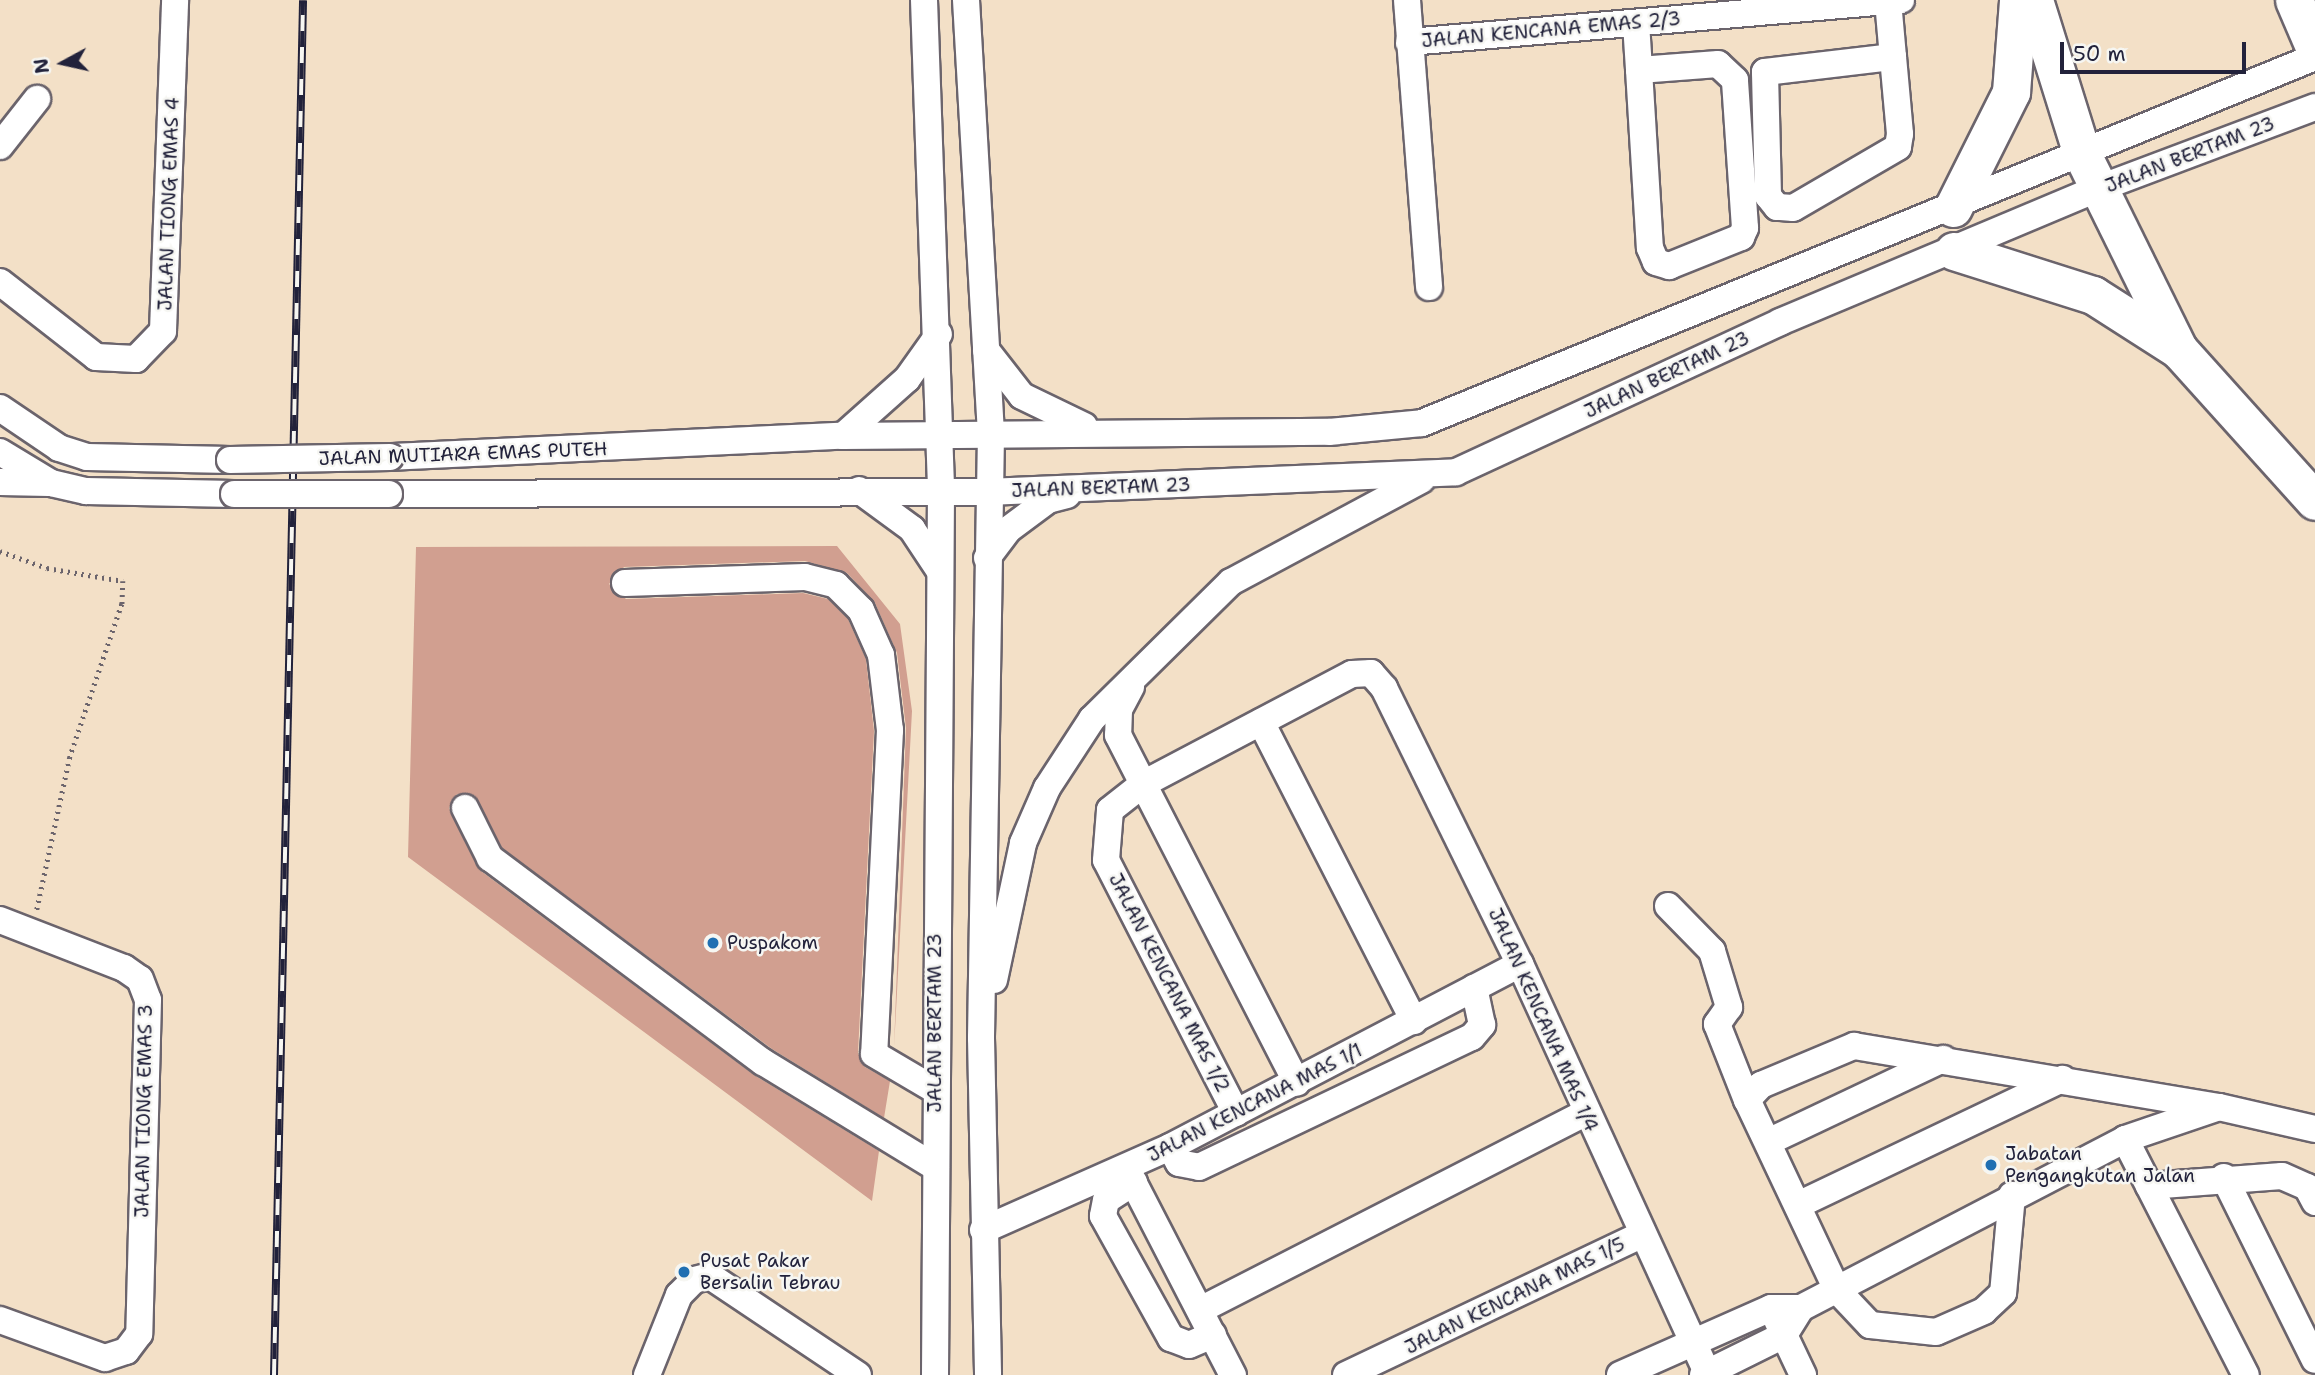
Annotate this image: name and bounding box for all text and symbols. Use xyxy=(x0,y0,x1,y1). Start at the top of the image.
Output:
street label: JALAN KENCANA EMAS 2/3 xyxy=(1420,7,1682,53)
north arrow xyxy=(28,28,98,98)
scale bar xyxy=(2063,28,2248,72)
text: 50 m xyxy=(2073,40,2126,68)
text: N xyxy=(28,57,55,75)
street label: JALAN TIONG EMAS 4 xyxy=(154,97,184,311)
street label: JALAN BERTAM 23 xyxy=(2102,112,2278,198)
street label: JALAN BERTAM 23 xyxy=(1581,327,1753,423)
street label: JALAN MUTIARA EMAS PUTEH xyxy=(318,438,608,470)
street label: JALAN BERTAM 23 xyxy=(1011,473,1191,503)
street label: JALAN KENCANA MAS 1/2 xyxy=(1104,870,1234,1096)
street label: JALAN KENCANA MAS 1/4 xyxy=(1483,905,1603,1135)
place label: Puspakom xyxy=(727,932,818,954)
street label: JALAN BERTAM 23 xyxy=(924,933,946,1113)
marker: Puspakom xyxy=(705,935,721,951)
street label: JALAN TIONG EMAS 3 xyxy=(131,1004,157,1218)
street label: JALAN KENCANA MAS 1/1 xyxy=(1144,1039,1366,1167)
place label: Jabatan Pengangkutan Jalan xyxy=(2005,1143,2195,1187)
marker: Jabatan Pengangkutan Jalan xyxy=(1983,1157,1999,1173)
street label: JALAN KENCANA MAS 1/5 xyxy=(1401,1233,1629,1359)
place label: Pusat Pakar Bersalin Tebrau xyxy=(700,1250,841,1294)
marker: Pusat Pakar Bersalin Tebrau xyxy=(674,1262,694,1282)

